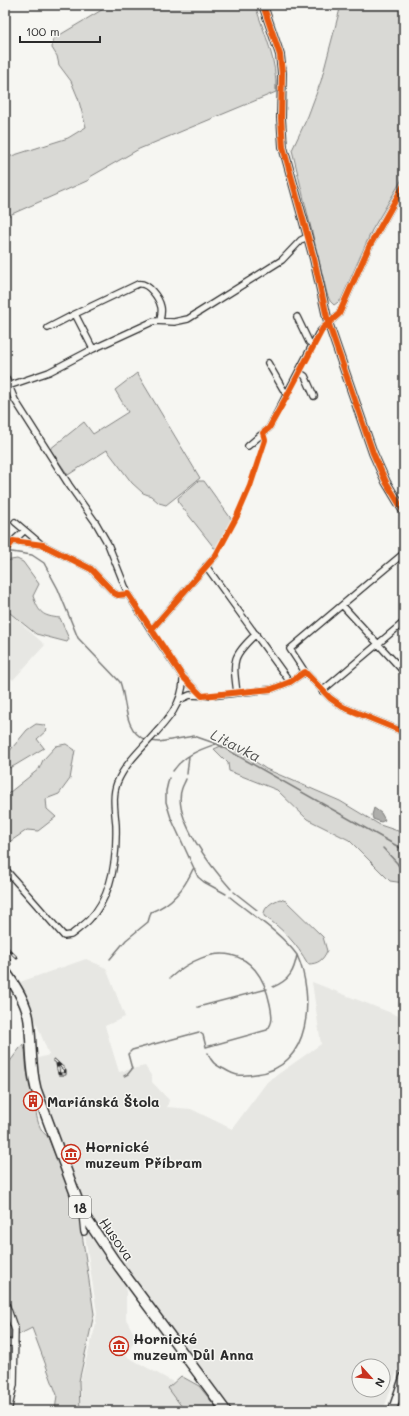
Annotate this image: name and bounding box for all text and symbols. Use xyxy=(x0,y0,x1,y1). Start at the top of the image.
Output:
scale bar xyxy=(20,18,100,44)
text: 100 m xyxy=(26,23,60,39)
water label: Litavka xyxy=(208,724,264,766)
building icon: Mariánská Štola xyxy=(22,1090,44,1112)
place label: Mariánská Štola xyxy=(47,1092,160,1111)
place label: Hornické muzeum Příbram xyxy=(85,1137,202,1172)
museum icon: Hornické muzeum Příbram xyxy=(60,1143,82,1165)
road number: 18 xyxy=(69,1196,91,1218)
street label: Husova xyxy=(95,1214,139,1264)
place label: Hornické muzeum Důl Anna xyxy=(133,1329,254,1364)
museum icon: Hornické muzeum Důl Anna xyxy=(108,1335,130,1357)
north arrow xyxy=(351,1358,391,1398)
text: N xyxy=(372,1376,389,1390)

